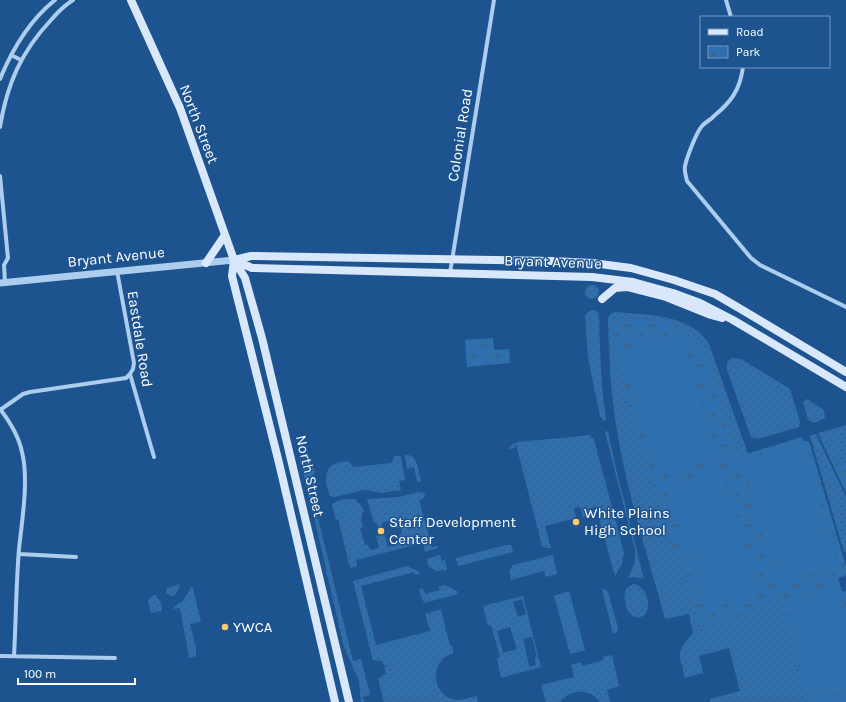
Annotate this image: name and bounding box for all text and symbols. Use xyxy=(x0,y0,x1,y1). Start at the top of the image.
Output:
legend xyxy=(700,16,830,68)
text: Road xyxy=(736,25,764,39)
text: Park xyxy=(736,45,761,59)
street label: North Street xyxy=(176,82,222,166)
street label: Colonial Road xyxy=(444,87,476,183)
street label: Bryant Avenue xyxy=(67,243,165,271)
street label: Bryant Avenue xyxy=(504,251,602,273)
street label: Eastdale Road xyxy=(123,290,157,388)
street label: North Street xyxy=(292,433,328,519)
place label: White Plains High School xyxy=(584,504,670,539)
place label: Staff Development Center xyxy=(389,513,517,548)
marker: White Plains High School xyxy=(571,517,581,527)
marker: Staff Development Center xyxy=(376,526,386,536)
place label: YWCA xyxy=(233,618,273,636)
marker: YWCA xyxy=(220,622,230,632)
scale bar xyxy=(18,660,135,686)
text: 100 m xyxy=(24,667,56,681)

